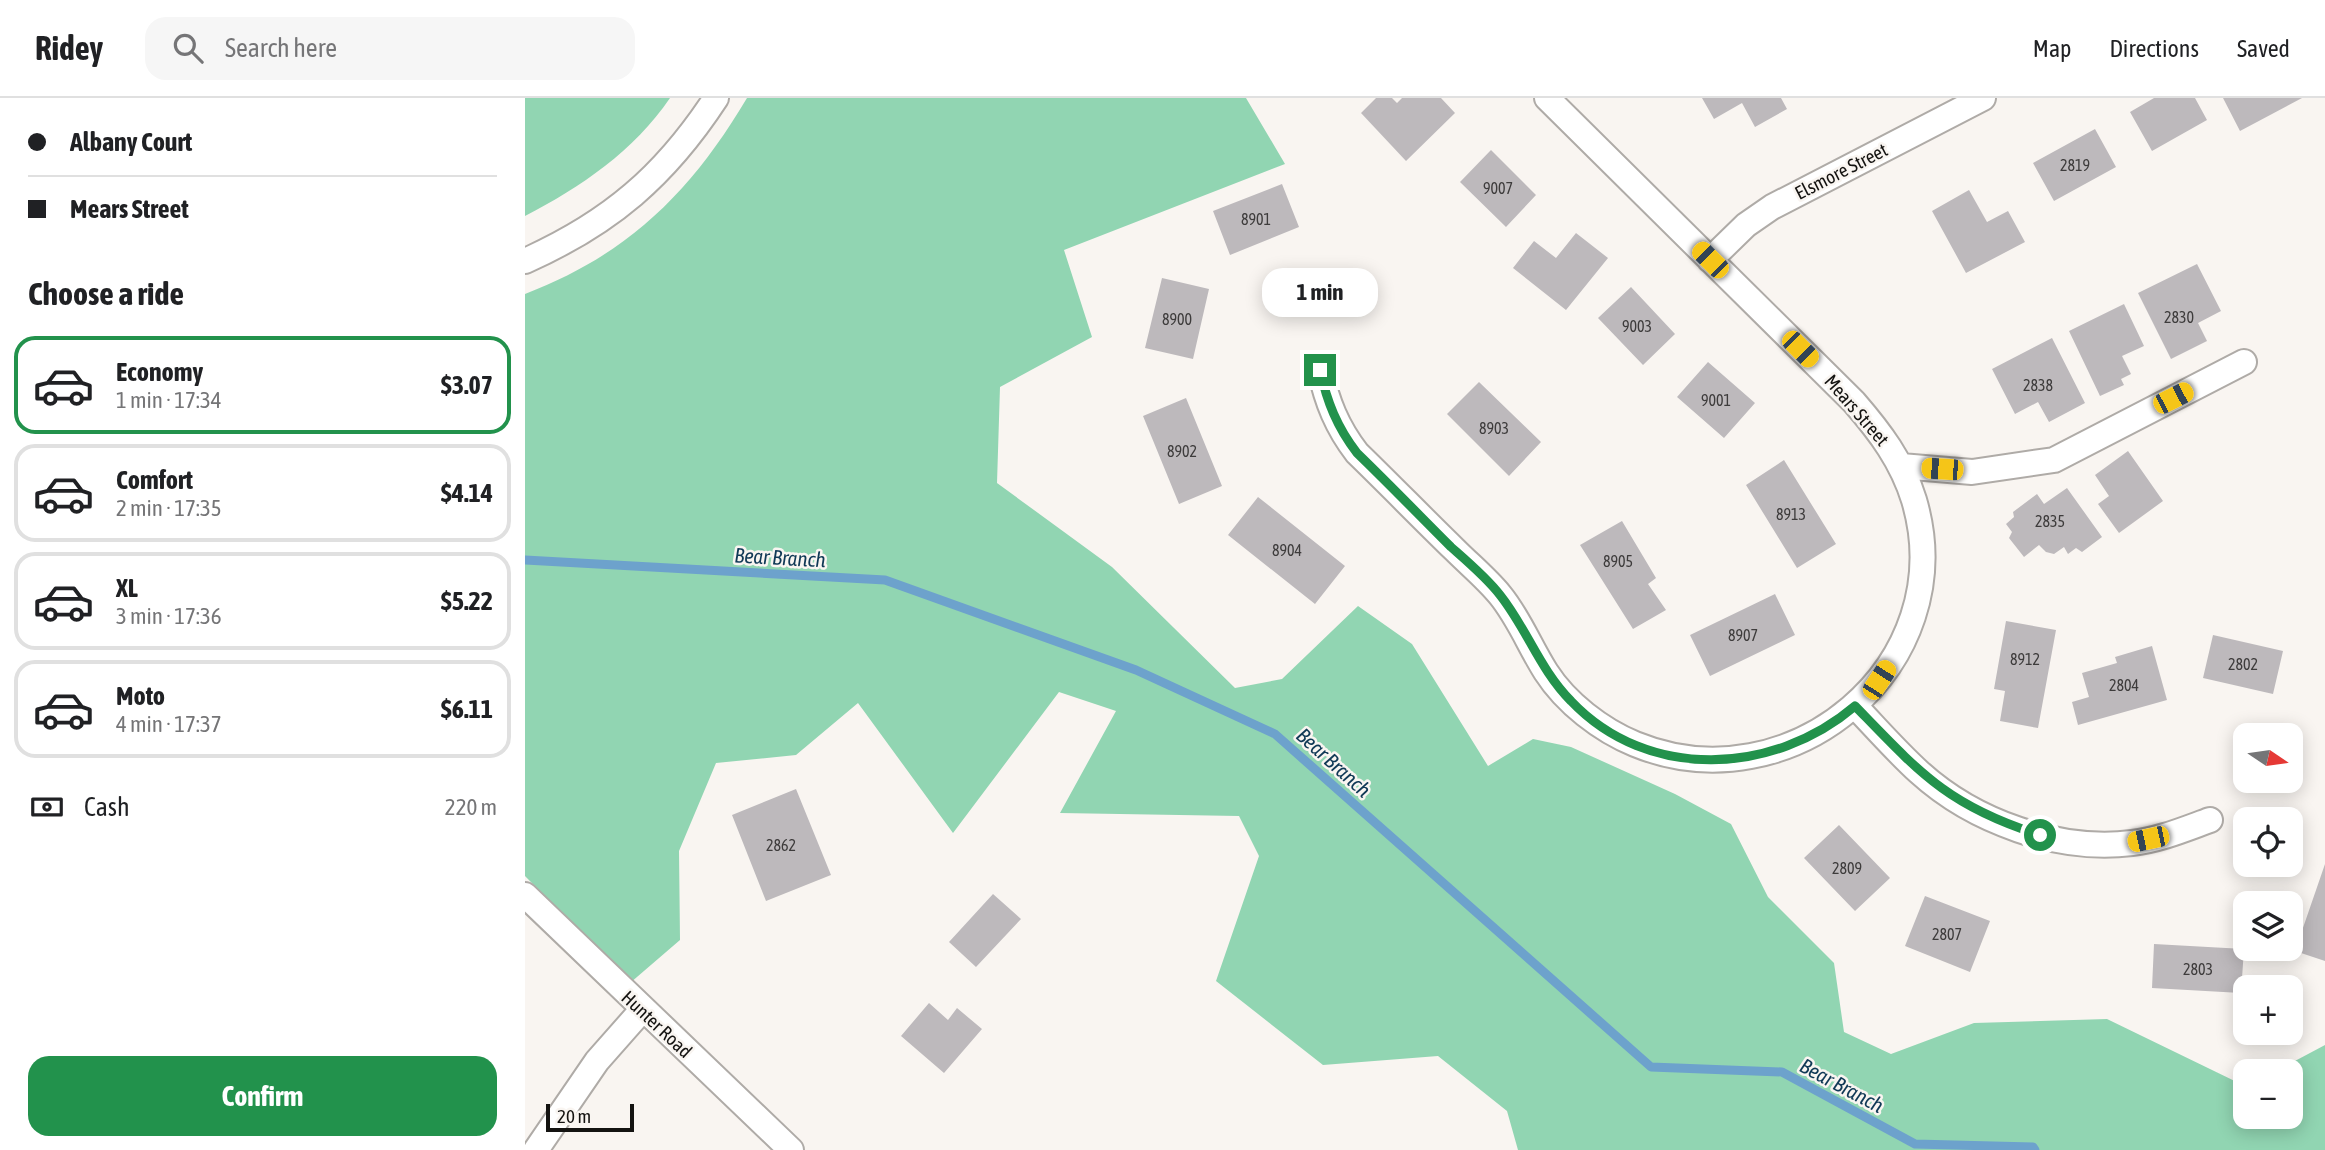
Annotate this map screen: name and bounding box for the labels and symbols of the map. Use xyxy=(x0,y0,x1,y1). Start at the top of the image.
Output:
street label: Elsmore Street xyxy=(1791,138,1891,204)
house number: 2819 xyxy=(2060,156,2090,174)
house number: 9007 xyxy=(1483,179,1513,197)
house number: 8901 xyxy=(1241,210,1271,228)
car xyxy=(1688,238,1733,282)
callout: 1 min xyxy=(1262,268,1378,317)
house number: 2830 xyxy=(2164,308,2194,326)
house number: 8900 xyxy=(1162,310,1192,328)
house number: 9003 xyxy=(1622,317,1652,335)
car xyxy=(1778,327,1823,371)
route end xyxy=(1304,354,1336,386)
street label: Mears Street xyxy=(1820,370,1894,450)
house number: 2838 xyxy=(2023,376,2053,394)
car xyxy=(2150,379,2197,417)
house number: 9001 xyxy=(1701,391,1731,409)
house number: 8903 xyxy=(1479,419,1509,437)
house number: 8902 xyxy=(1167,442,1197,460)
car xyxy=(1921,457,1964,481)
house number: 8913 xyxy=(1776,505,1806,523)
house number: 2835 xyxy=(2035,512,2065,530)
house number: 8904 xyxy=(1272,541,1302,559)
water label: Bear Branch xyxy=(734,543,826,571)
house number: 8905 xyxy=(1603,552,1633,570)
house number: 8907 xyxy=(1728,626,1758,644)
house number: 8912 xyxy=(2010,650,2040,668)
house number: 2802 xyxy=(2228,655,2258,673)
car xyxy=(1859,657,1900,703)
house number: 2804 xyxy=(2109,676,2139,694)
water label: Bear Branch xyxy=(1292,723,1376,801)
north arrow xyxy=(2233,723,2303,793)
route start xyxy=(2024,819,2056,851)
car xyxy=(2126,824,2171,854)
house number: 2862 xyxy=(766,836,796,854)
house number: 2809 xyxy=(1832,859,1862,877)
house number: 2807 xyxy=(1932,925,1962,943)
house number: 2803 xyxy=(2183,960,2213,978)
street label: Hunter Road xyxy=(617,986,697,1062)
water label: Bear Branch xyxy=(1796,1053,1888,1117)
scale bar xyxy=(546,1101,633,1133)

